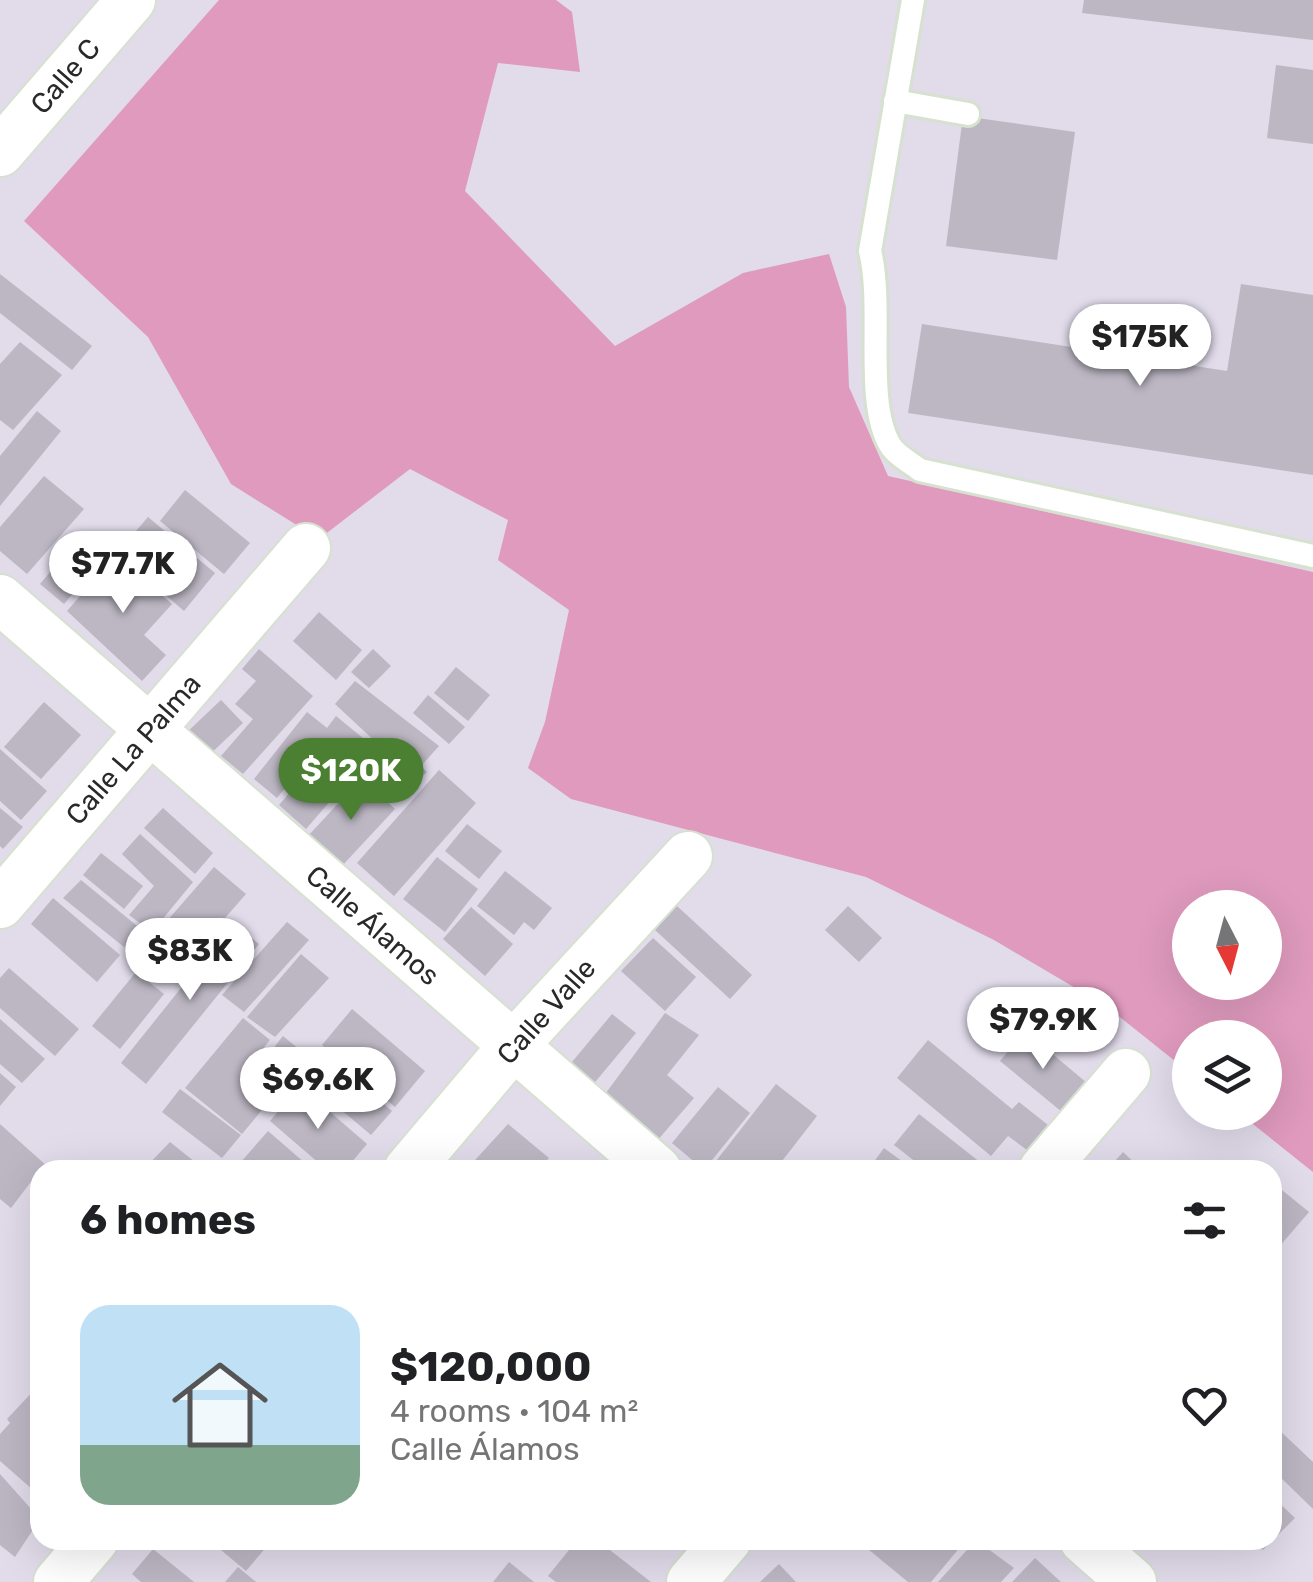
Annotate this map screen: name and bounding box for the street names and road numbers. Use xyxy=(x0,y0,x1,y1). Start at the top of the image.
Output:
street label: Calle C xyxy=(24,32,107,121)
street label: Calle La Palma xyxy=(59,667,208,831)
street label: Calle Álamos xyxy=(299,859,446,992)
street label: Calle Valle xyxy=(490,952,602,1071)

